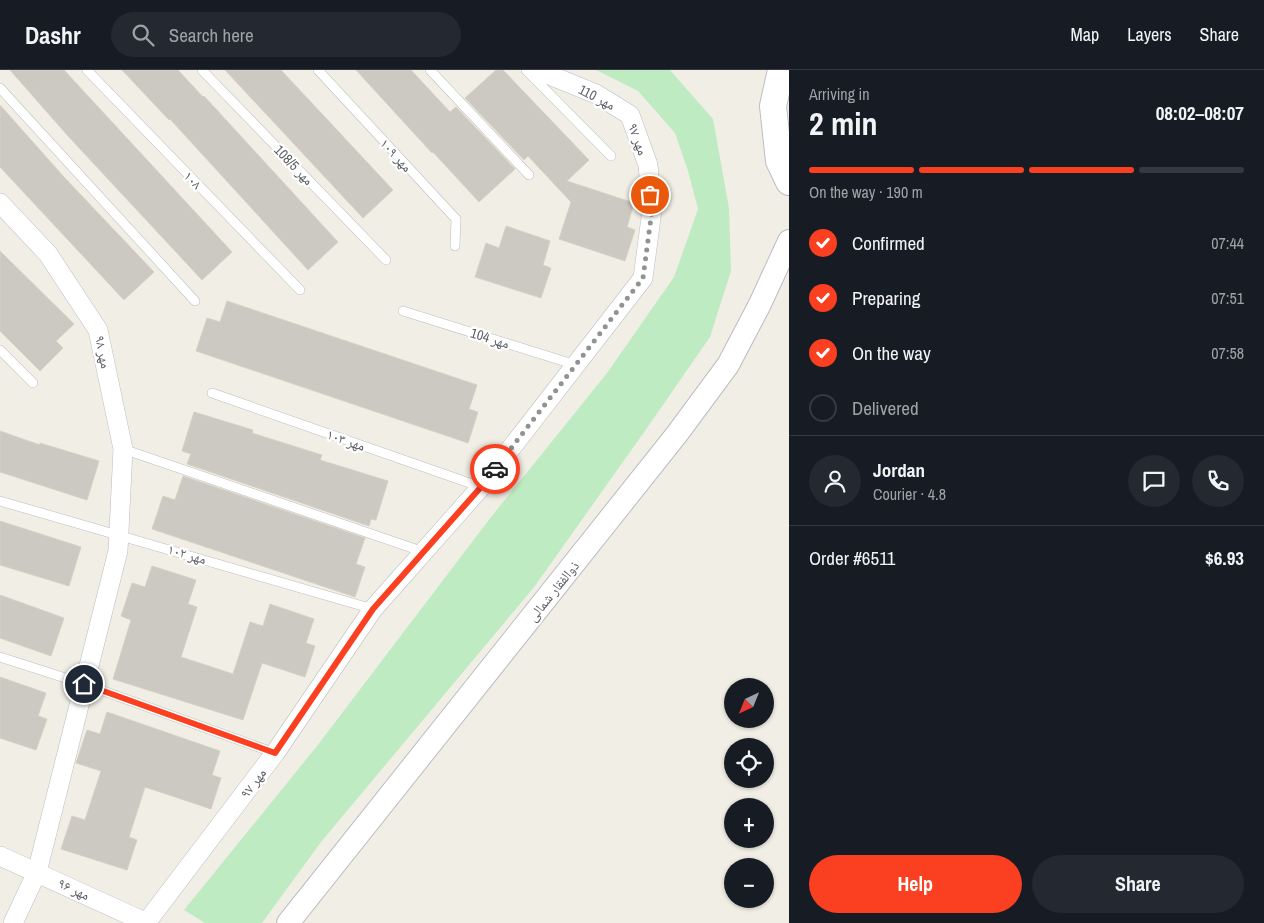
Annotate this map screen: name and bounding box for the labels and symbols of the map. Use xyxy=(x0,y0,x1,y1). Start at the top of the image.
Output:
street label: مهر 110 xyxy=(576,80,618,114)
street label: مهر ۹۷ xyxy=(624,120,652,158)
street label: مهر ۱۰۹ xyxy=(376,134,416,176)
street label: مهر 108/5 xyxy=(270,141,318,189)
street label: ۱۰۸ xyxy=(180,167,206,193)
pin xyxy=(629,174,671,216)
street label: مهر 104 xyxy=(468,324,512,352)
street label: مهر ۹۸ xyxy=(91,334,115,370)
street label: مهر ۱۰۳ xyxy=(324,425,368,455)
courier xyxy=(470,444,520,494)
street label: مهر ۱۰۲ xyxy=(166,540,208,568)
street label: ذوالفقار شمالی xyxy=(523,557,583,625)
pin xyxy=(63,663,105,705)
north arrow xyxy=(724,678,774,728)
street label: مهر ۹۷ xyxy=(236,764,270,802)
street label: مهر ۹۶ xyxy=(55,874,93,904)

